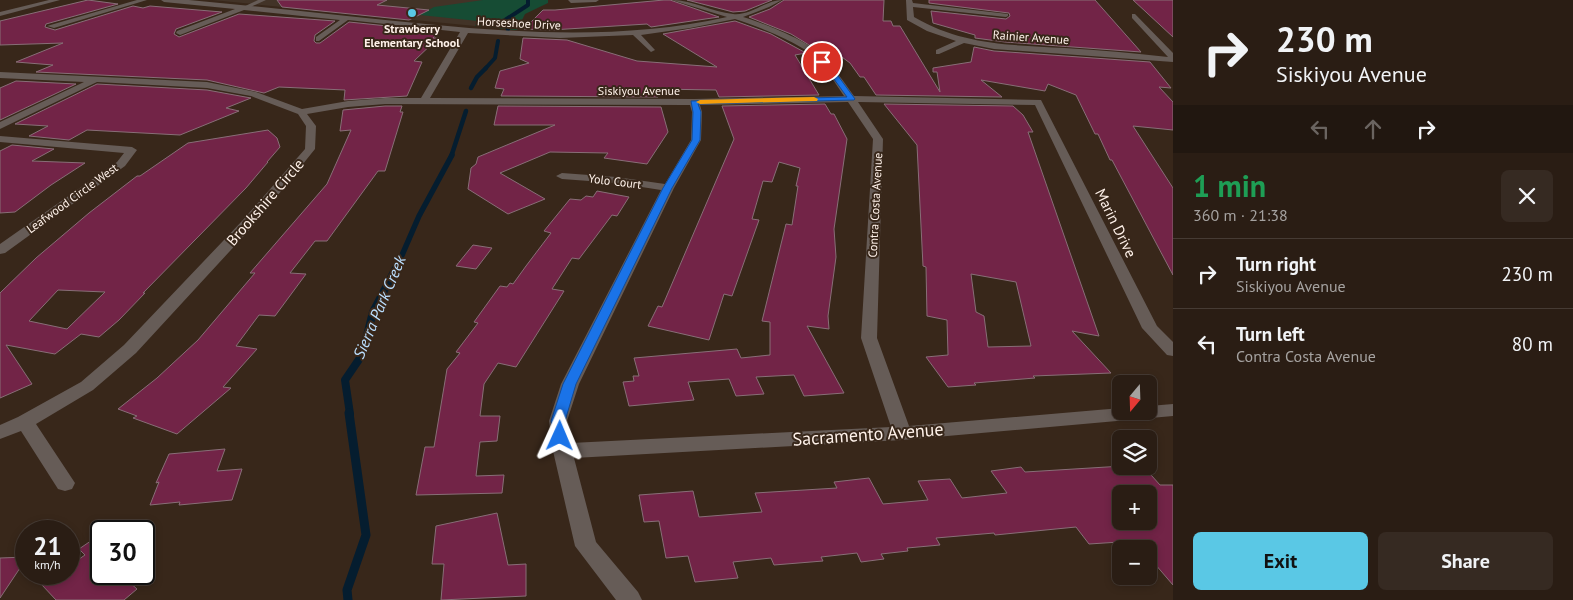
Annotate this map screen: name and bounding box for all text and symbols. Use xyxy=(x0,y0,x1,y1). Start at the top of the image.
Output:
marker: Strawberry Elementary School xyxy=(406,7,418,19)
street label: Horseshoe Drive xyxy=(477,13,561,33)
text: 230 m xyxy=(1276,16,1373,62)
icon: right xyxy=(1193,20,1258,85)
place label: Strawberry Elementary School xyxy=(364,21,460,50)
street label: Rainier Avenue xyxy=(992,27,1070,47)
pin xyxy=(801,41,843,83)
icon: arrive xyxy=(808,48,836,76)
text: Siskiyou Avenue xyxy=(1276,60,1427,88)
street label: Siskiyou Avenue xyxy=(598,83,680,98)
icon: left xyxy=(1306,115,1334,143)
icon: ahead xyxy=(1359,115,1387,143)
icon: right xyxy=(1412,115,1440,143)
street label: Contra Costa Avenue xyxy=(865,152,885,258)
street label: Brookshire Circle xyxy=(222,155,308,249)
street label: Leafwood Circle West xyxy=(23,160,121,236)
text: 1 min xyxy=(1193,166,1266,205)
street label: Yolo Court xyxy=(588,170,642,192)
button: close xyxy=(1501,170,1553,222)
street label: Marin Drive xyxy=(1091,185,1141,261)
text: 360 m · 21:38 xyxy=(1193,205,1288,225)
water label: Sierra Park Creek xyxy=(348,252,410,362)
text: Turn right xyxy=(1236,252,1316,276)
icon: right xyxy=(1193,260,1221,288)
text: 230 m xyxy=(1501,262,1553,286)
text: Siskiyou Avenue xyxy=(1236,276,1346,296)
text: Turn left xyxy=(1236,322,1305,346)
icon: left xyxy=(1193,330,1221,358)
text: 80 m xyxy=(1512,332,1553,356)
text: Contra Costa Avenue xyxy=(1236,346,1376,366)
north arrow xyxy=(1112,375,1158,420)
map controls xyxy=(1112,375,1157,585)
position arrow xyxy=(533,409,585,461)
street label: Sacramento Avenue xyxy=(792,417,944,451)
button: layers xyxy=(1112,430,1157,475)
button: + xyxy=(1112,485,1157,530)
speed limit sign: 30 xyxy=(90,520,155,585)
text: 21 xyxy=(33,530,62,562)
button: Exit xyxy=(1193,532,1368,590)
button: Share xyxy=(1378,532,1553,590)
button: − xyxy=(1112,540,1157,585)
text: km/h xyxy=(34,557,61,572)

